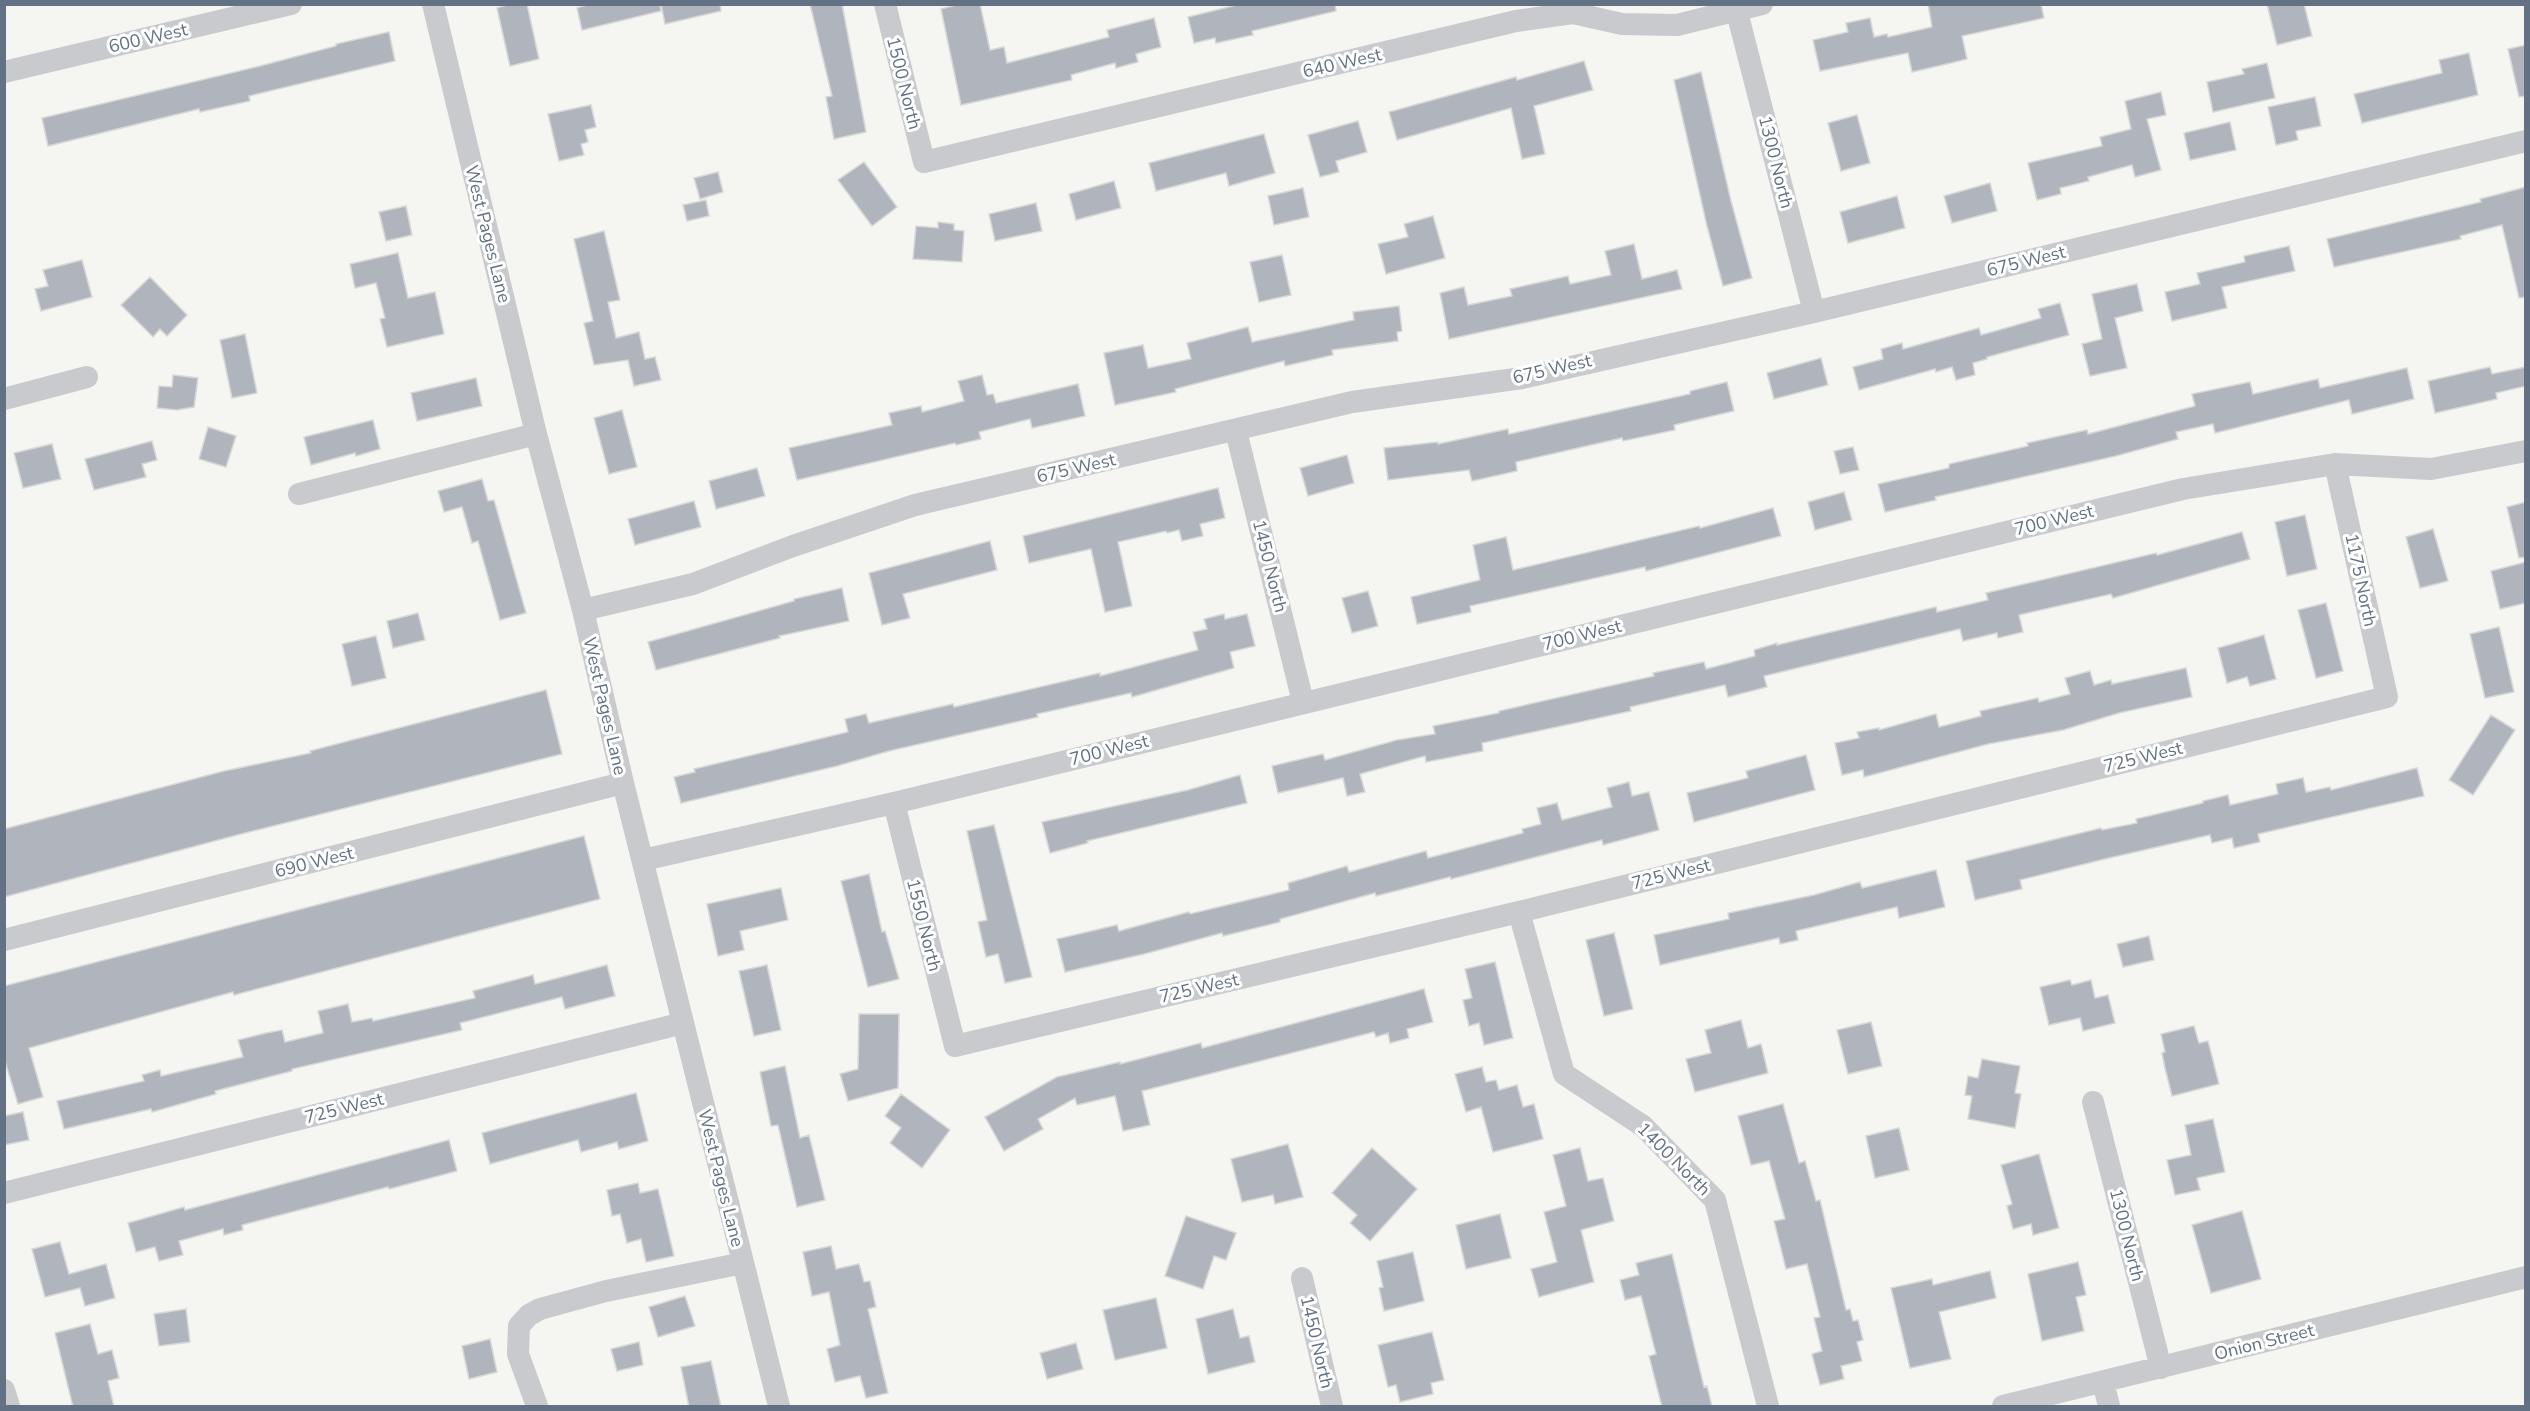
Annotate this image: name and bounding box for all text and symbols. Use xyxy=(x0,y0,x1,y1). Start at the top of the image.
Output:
street label: 600 West xyxy=(106,17,190,59)
street label: 1500 North xyxy=(881,34,927,132)
street label: 640 West xyxy=(1300,42,1384,84)
street label: 1300 North xyxy=(1753,113,1799,211)
street label: West Pages Lane xyxy=(459,163,517,305)
street label: 675 West xyxy=(1984,239,2069,282)
street label: 675 West xyxy=(1510,348,1594,390)
street label: 675 West xyxy=(1034,447,1118,489)
street label: 700 West xyxy=(2012,498,2097,541)
street label: 1450 North xyxy=(1247,517,1293,615)
street label: 1175 North xyxy=(2339,531,2383,629)
street label: 700 West xyxy=(1540,613,1625,656)
street label: West Pages Lane xyxy=(577,635,633,777)
street label: 700 West xyxy=(1067,728,1152,771)
street label: 725 West xyxy=(2101,735,2186,778)
street label: 690 West xyxy=(272,840,357,883)
street label: 725 West xyxy=(1629,852,1714,895)
street label: 1550 North xyxy=(901,876,947,974)
street label: 725 West xyxy=(1157,967,1241,1009)
street label: 725 West xyxy=(302,1086,387,1129)
street label: West Pages Lane xyxy=(692,1107,750,1249)
street label: 1400 North xyxy=(1632,1117,1716,1201)
street label: 1300 North xyxy=(2104,1186,2150,1284)
street label: 1450 North xyxy=(1295,1293,1339,1391)
street label: Onion Street xyxy=(2212,1318,2317,1366)

